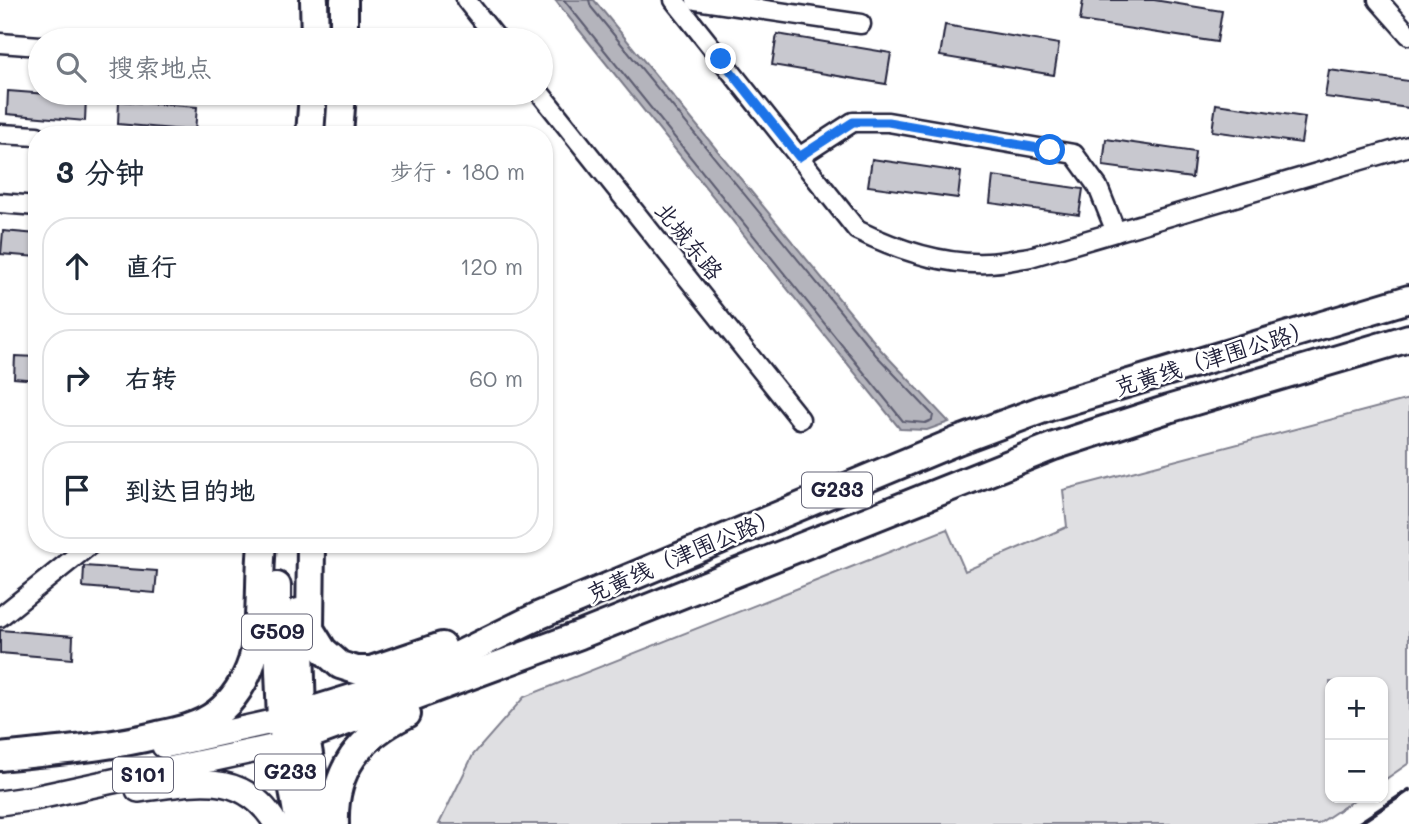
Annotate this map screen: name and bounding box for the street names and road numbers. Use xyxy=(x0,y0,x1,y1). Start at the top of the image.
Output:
street label: 北城东路 xyxy=(649,195,730,286)
street label: 克黄线（津围公路） xyxy=(1110,312,1317,402)
road number: G233 xyxy=(802,472,872,508)
street label: 克黄线（津围公路） xyxy=(581,500,784,608)
road number: G509 xyxy=(242,614,312,650)
road number: G233 xyxy=(255,754,325,790)
road number: S101 xyxy=(113,758,173,792)

